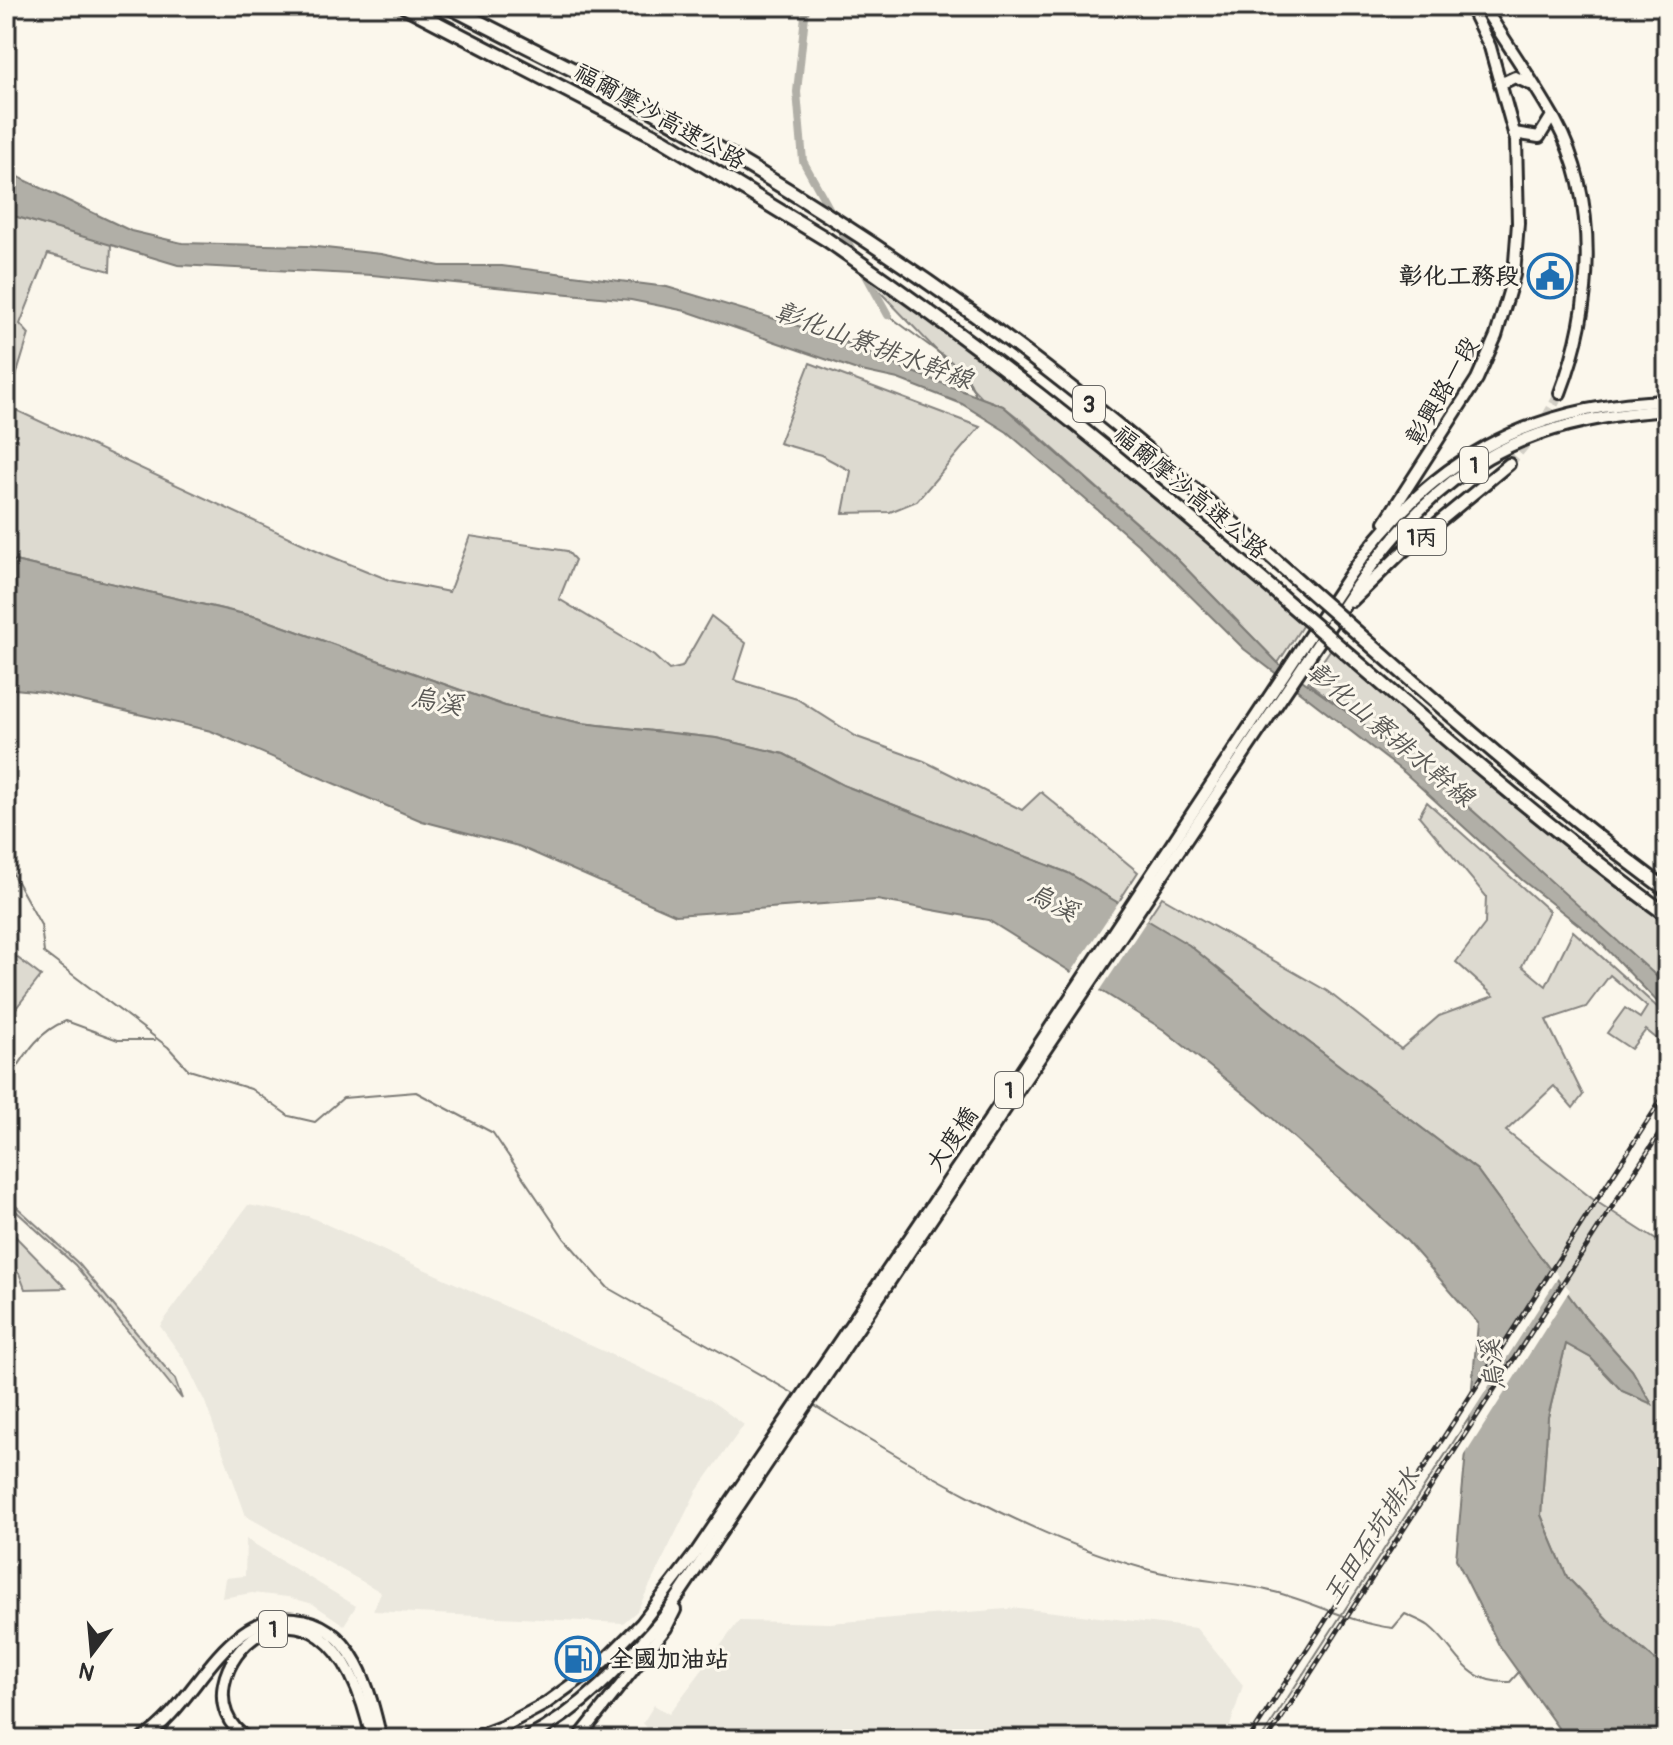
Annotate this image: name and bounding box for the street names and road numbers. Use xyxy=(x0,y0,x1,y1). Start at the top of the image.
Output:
street label: 福爾摩沙高速公路 xyxy=(569,57,751,176)
street label: 彰興路一段 xyxy=(1400,332,1485,450)
road number: 3 xyxy=(1073,386,1105,422)
street label: 福爾摩沙高速公路 xyxy=(1108,420,1274,565)
road number: 1 xyxy=(1460,447,1488,483)
road number: 1丙 xyxy=(1398,519,1446,555)
road number: 1 xyxy=(995,1072,1023,1108)
street label: 大度橋 xyxy=(920,1101,985,1177)
road number: 1 xyxy=(259,1611,287,1647)

